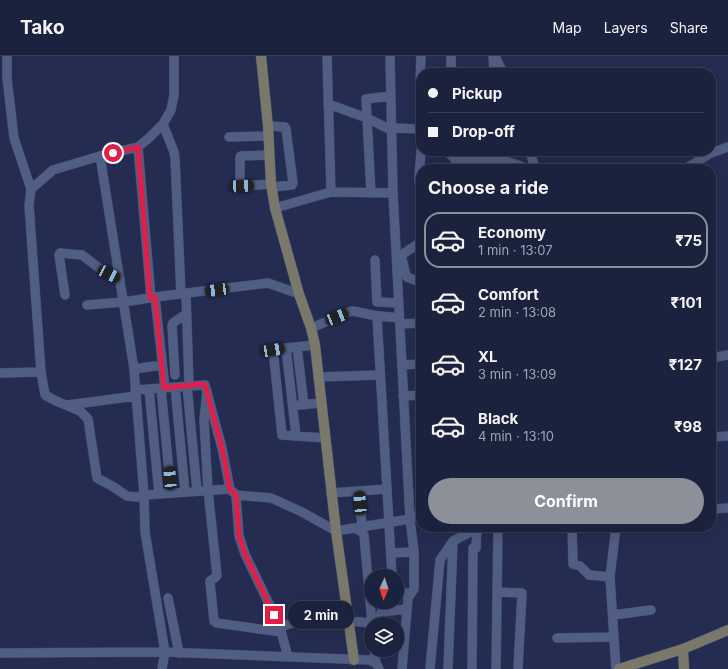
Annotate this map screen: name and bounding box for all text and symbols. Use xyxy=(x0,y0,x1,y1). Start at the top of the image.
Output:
text: Tako xyxy=(20,16,65,39)
text: Map xyxy=(553,19,582,36)
text: Layers xyxy=(604,19,648,36)
text: Share xyxy=(670,19,708,36)
text: Pickup xyxy=(452,84,502,103)
text: Drop-off xyxy=(452,122,515,141)
route start xyxy=(104,144,122,162)
text: Choose a ride xyxy=(428,177,549,198)
car xyxy=(230,180,254,192)
icon: car xyxy=(430,222,466,258)
text: Economy xyxy=(478,223,546,242)
text: ₹75 xyxy=(675,231,702,250)
text: 1 min · 13:07 xyxy=(478,242,553,258)
car xyxy=(96,263,122,285)
car xyxy=(204,283,230,297)
icon: car xyxy=(430,284,466,320)
text: Comfort xyxy=(478,285,539,304)
text: ₹101 xyxy=(670,293,702,312)
text: 2 min · 13:08 xyxy=(478,304,556,320)
car xyxy=(324,307,350,327)
car xyxy=(260,342,286,358)
icon: car xyxy=(430,346,466,382)
text: XL xyxy=(478,347,498,366)
text: ₹127 xyxy=(669,355,702,374)
text: 3 min · 13:09 xyxy=(478,366,556,382)
icon: car xyxy=(430,408,466,444)
text: Black xyxy=(478,409,518,428)
text: ₹98 xyxy=(674,417,702,436)
text: 4 min · 13:10 xyxy=(478,428,554,444)
car xyxy=(163,466,177,490)
button: Confirm xyxy=(428,478,704,524)
car xyxy=(353,491,367,515)
north arrow xyxy=(364,569,404,609)
map controls xyxy=(364,569,404,657)
callout: 2 min xyxy=(288,601,354,629)
route end xyxy=(265,606,283,624)
text: 2 min xyxy=(304,607,338,623)
button: layers xyxy=(364,617,404,657)

